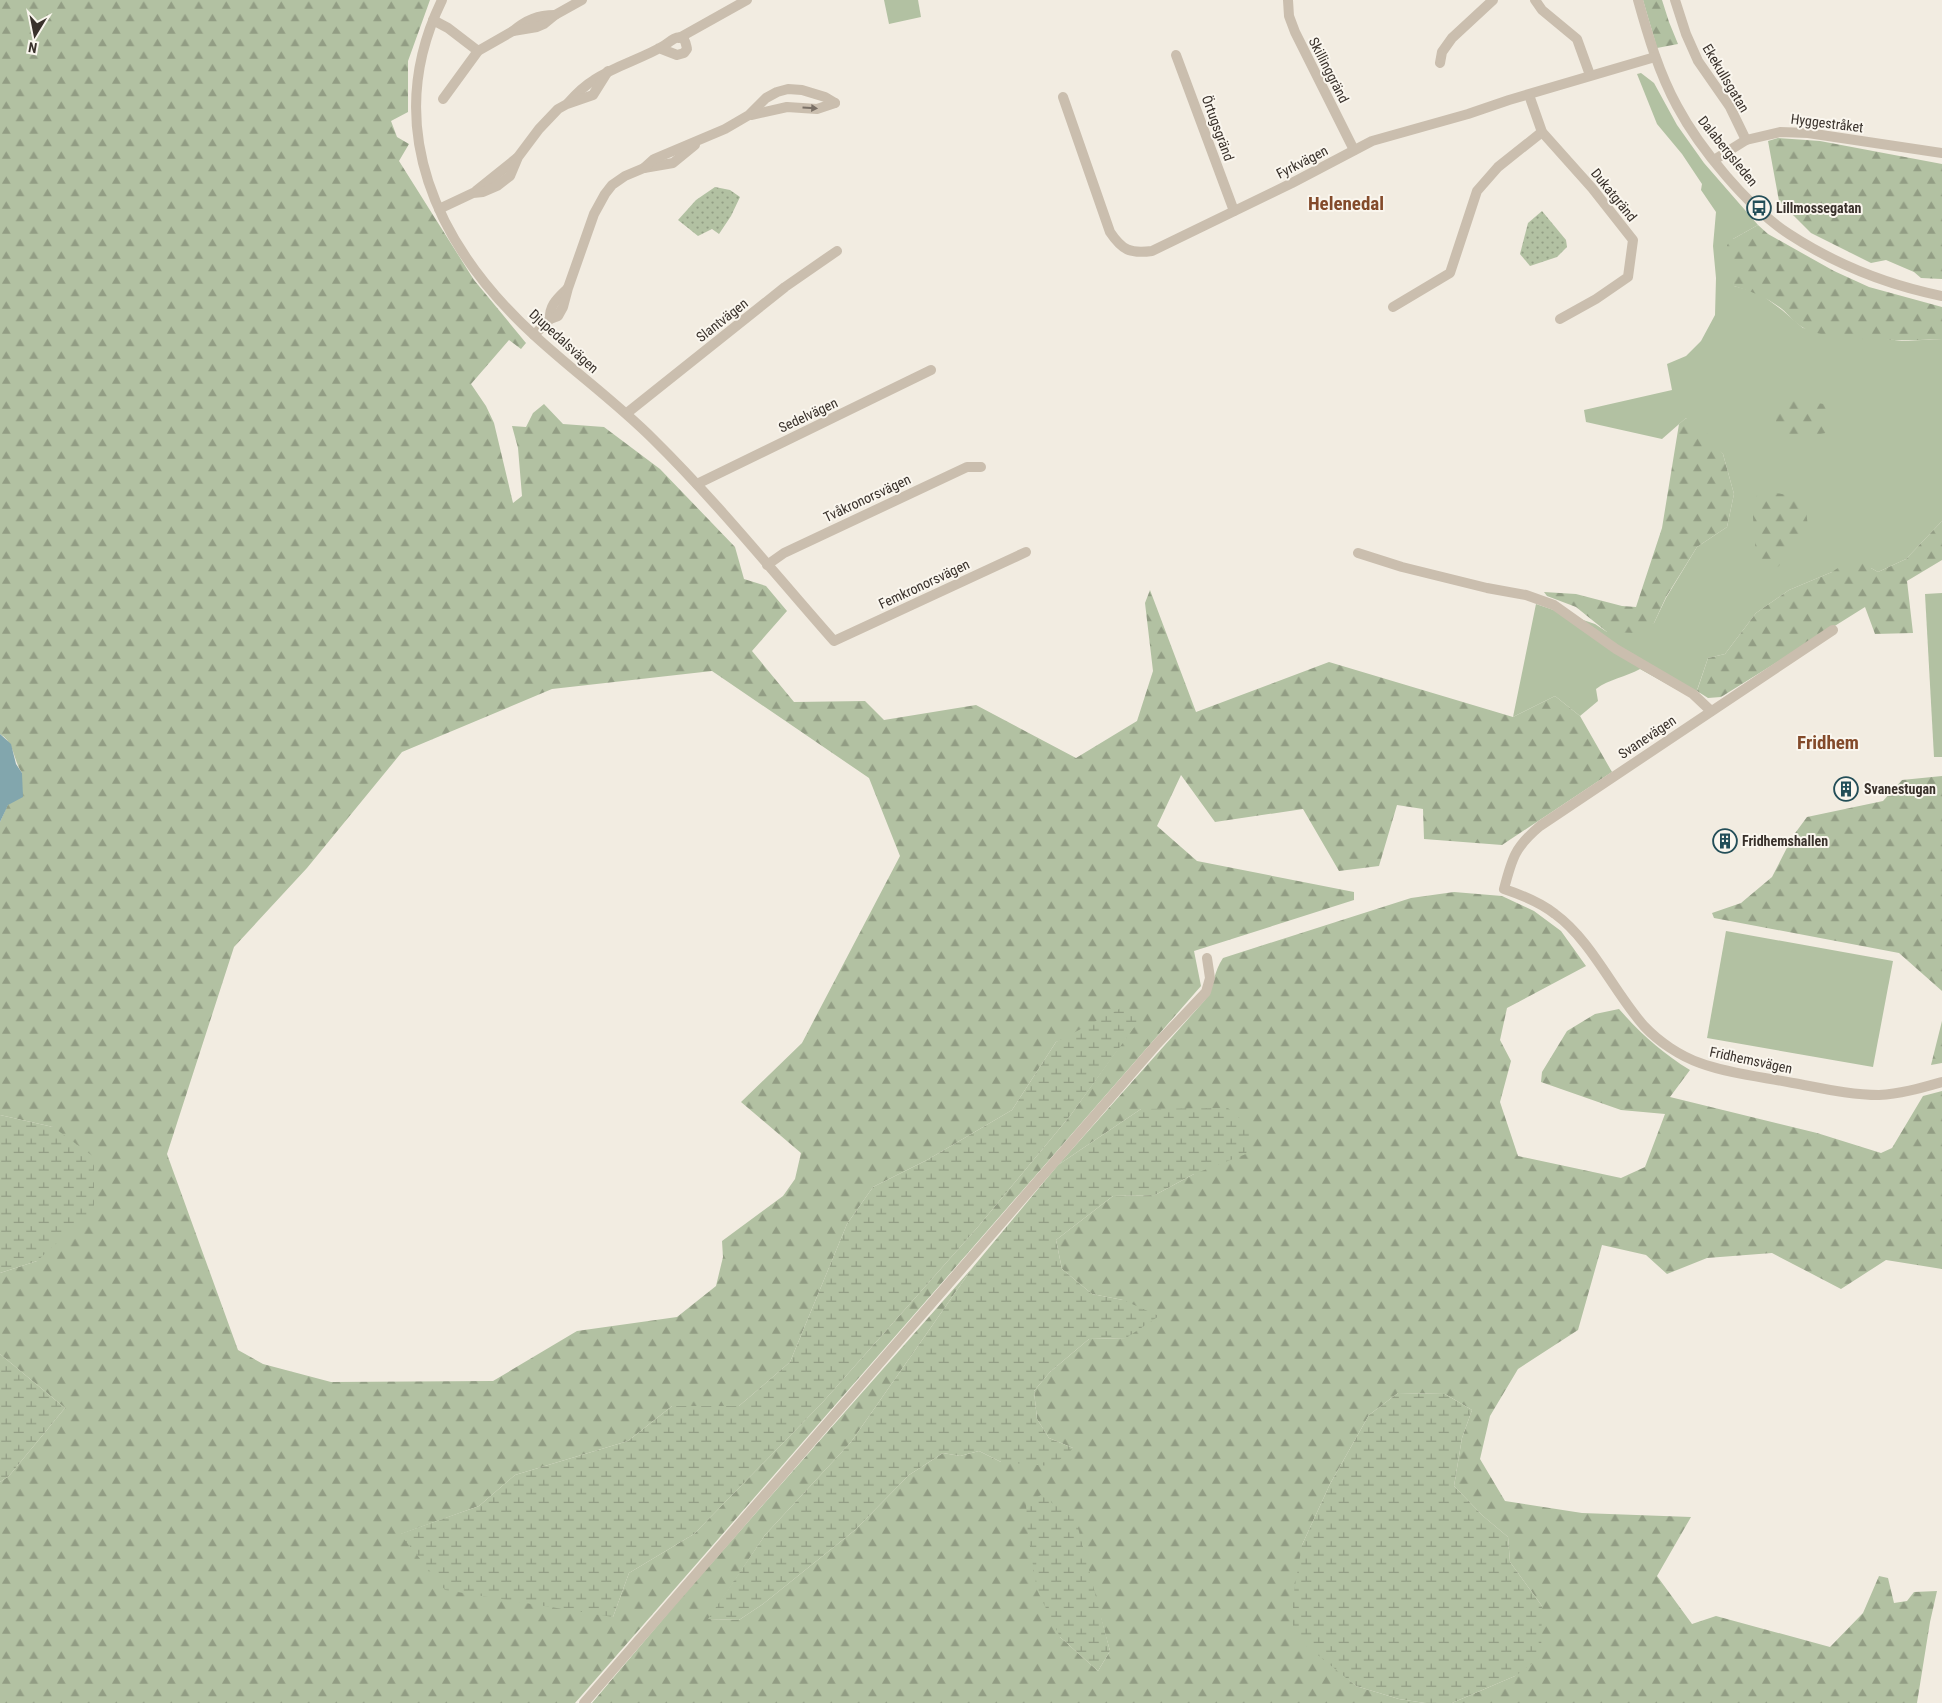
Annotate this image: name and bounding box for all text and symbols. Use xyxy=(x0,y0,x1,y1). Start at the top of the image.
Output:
north arrow xyxy=(10,10,60,60)
street label: Skillinggränd xyxy=(1306,35,1352,105)
text: N xyxy=(27,39,38,56)
street label: Ekekullsgatan xyxy=(1699,41,1753,115)
street label: Örtugsgränd xyxy=(1199,93,1237,163)
one-way arrow xyxy=(802,105,818,113)
street label: Hyggestråket xyxy=(1790,111,1864,135)
street label: Dalabergsleden xyxy=(1695,113,1761,189)
street label: Fyrkvägen xyxy=(1273,142,1331,182)
street label: Dukatgränd xyxy=(1588,165,1640,225)
district label: Helenedal xyxy=(1308,192,1384,215)
bus stop icon: Lillmossegatan xyxy=(1746,195,1772,221)
place label: Lillmossegatan xyxy=(1776,200,1862,216)
street label: Slantvägen xyxy=(693,295,751,345)
street label: Djupedalsvägen xyxy=(526,306,602,376)
street label: Sedelvägen xyxy=(776,394,840,436)
street label: Tvåkronorsvägen xyxy=(821,471,913,525)
street label: Femkronorsvägen xyxy=(876,556,972,612)
street label: Svanevägen xyxy=(1615,712,1679,762)
district label: Fridhem xyxy=(1797,731,1859,754)
building icon: Svanestugan xyxy=(1833,776,1859,802)
place label: Svanestugan xyxy=(1864,781,1936,797)
building icon: Fridhemshallen xyxy=(1712,828,1738,854)
place label: Fridhemshallen xyxy=(1742,833,1828,849)
street label: Fridhemsvägen xyxy=(1708,1043,1794,1077)

